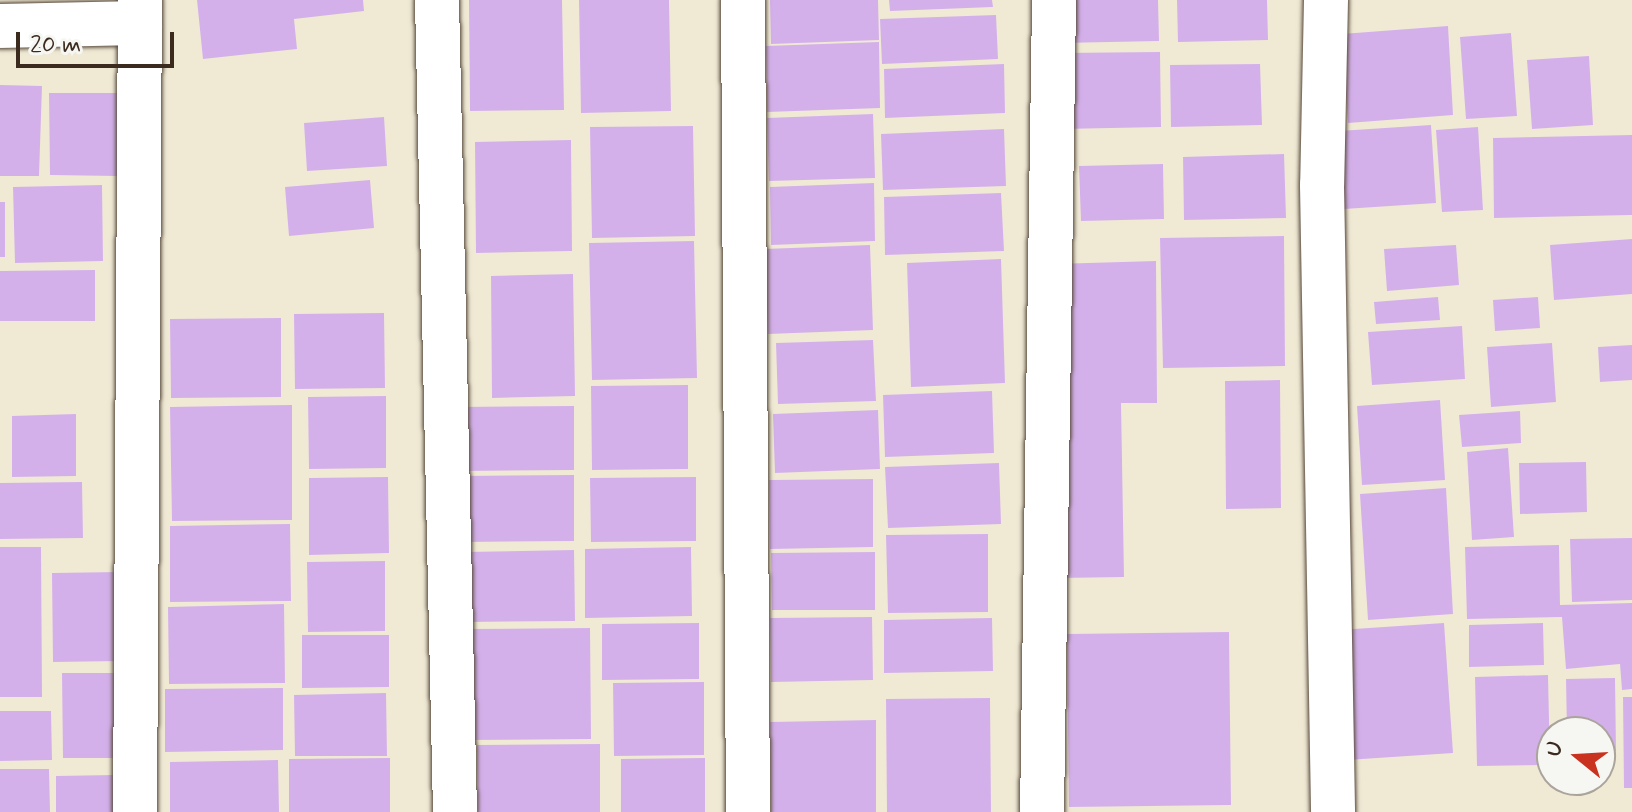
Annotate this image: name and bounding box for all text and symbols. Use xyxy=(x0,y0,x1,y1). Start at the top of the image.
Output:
scale bar xyxy=(20,16,178,66)
text: 20 m xyxy=(30,30,81,61)
north arrow xyxy=(1536,716,1616,796)
text: U xyxy=(1540,738,1571,760)

